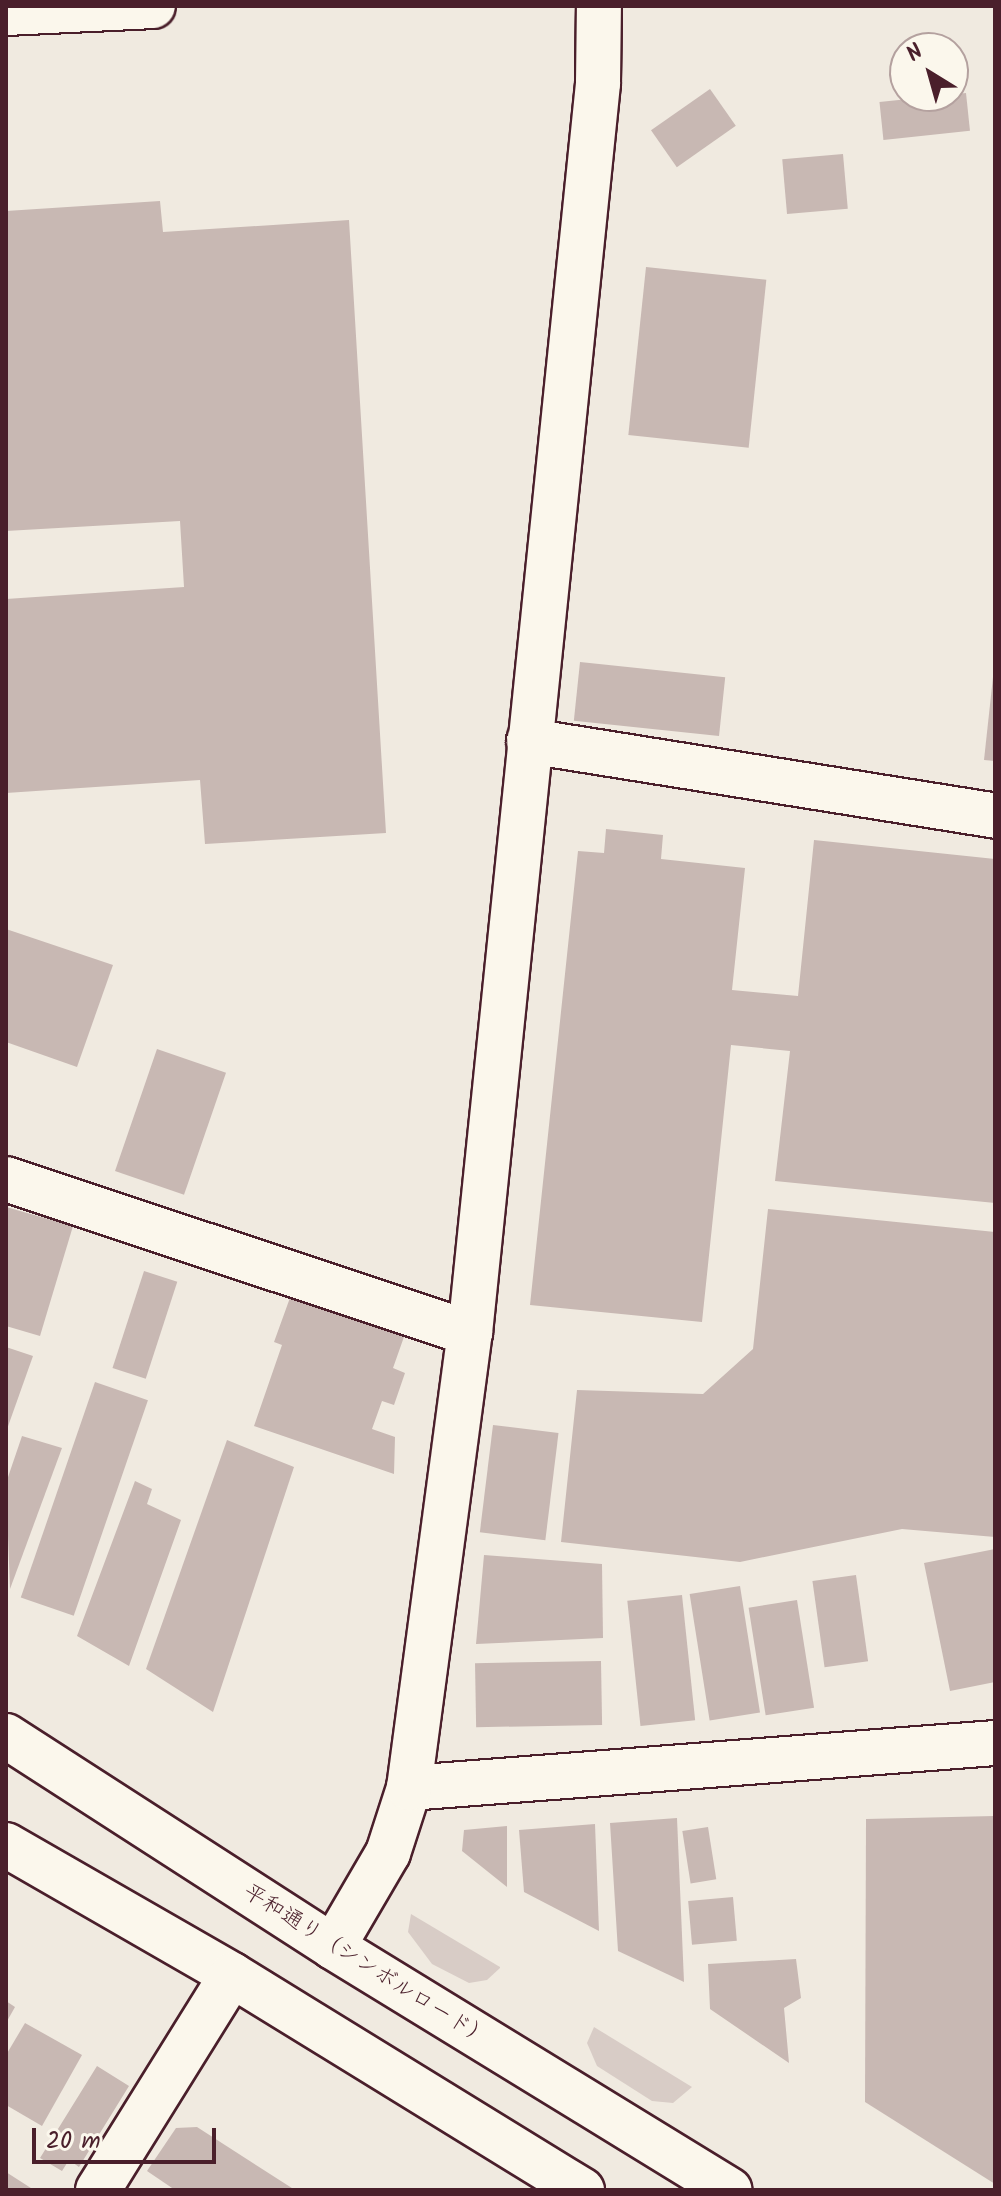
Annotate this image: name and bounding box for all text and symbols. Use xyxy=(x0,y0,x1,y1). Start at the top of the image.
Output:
north arrow xyxy=(889,32,969,112)
text: N xyxy=(899,36,932,72)
street label: 平和通り（シンボルロード） xyxy=(238,1879,494,2053)
scale bar xyxy=(36,2112,220,2162)
text: 20 m xyxy=(46,2122,101,2161)

